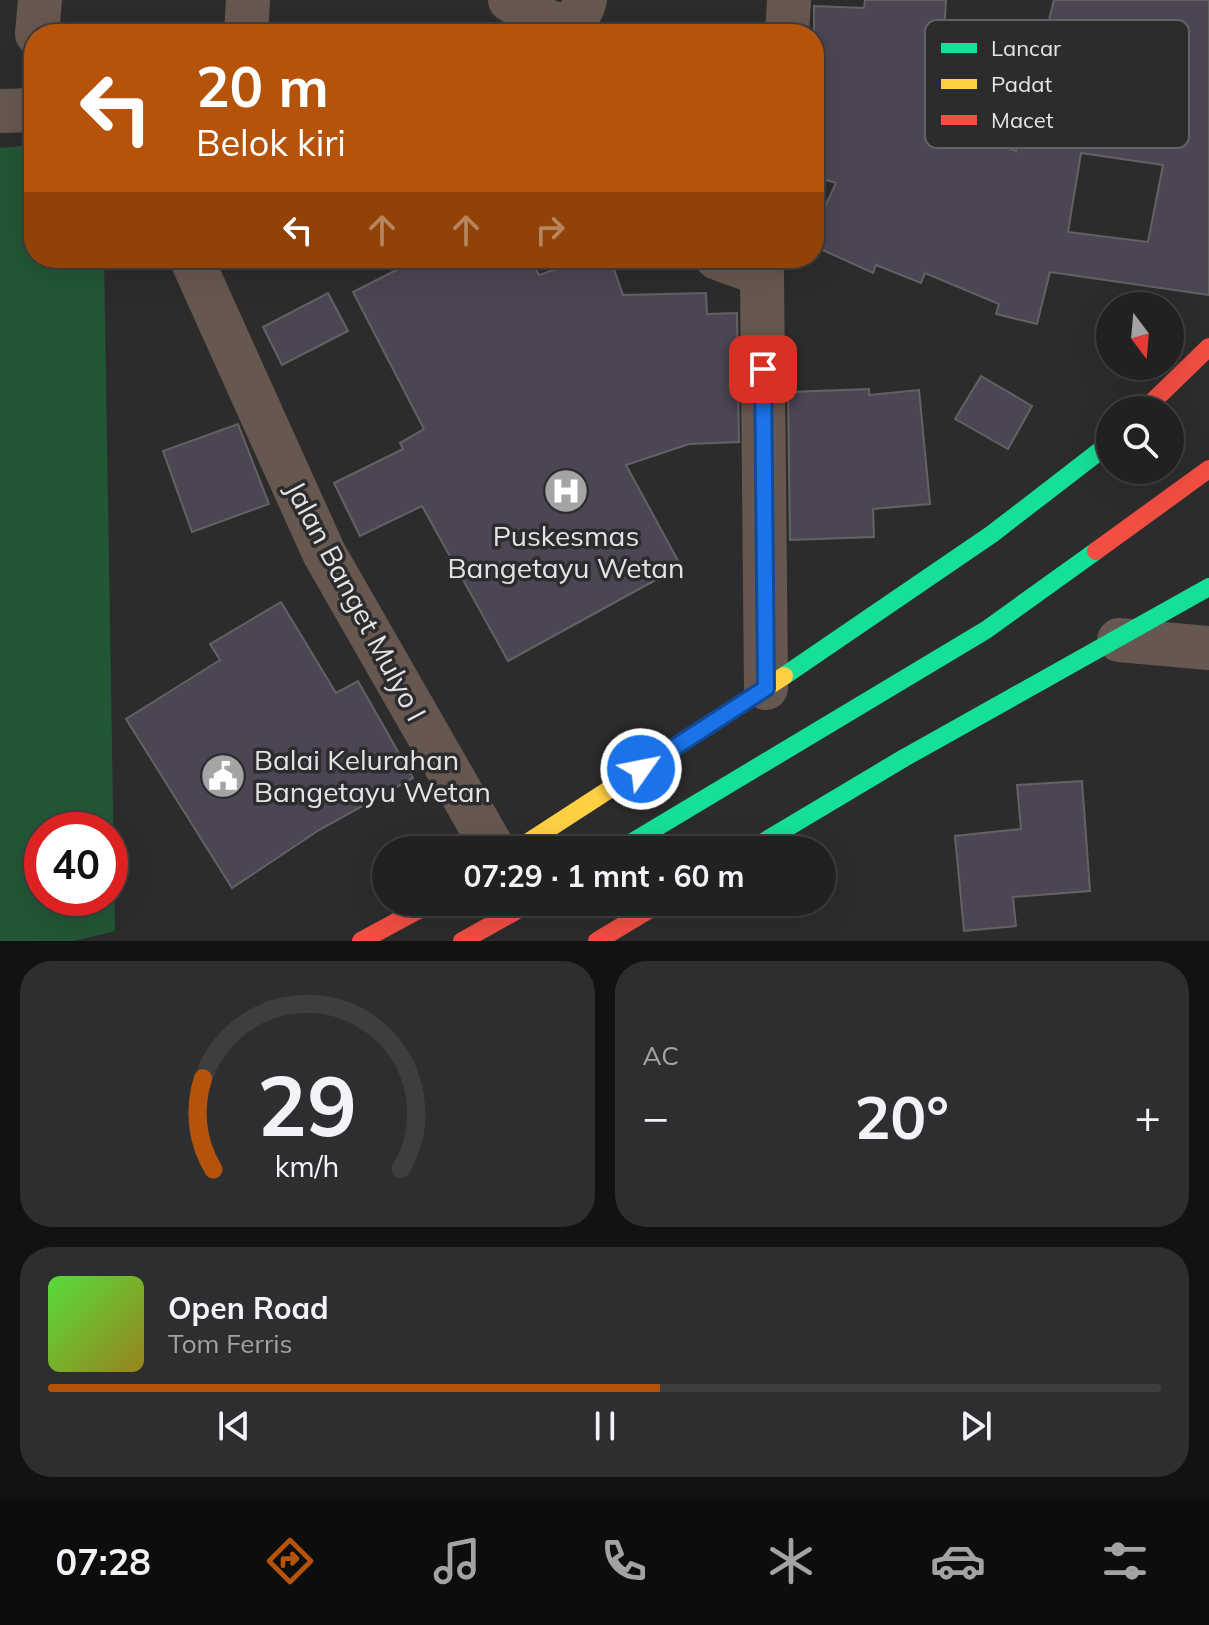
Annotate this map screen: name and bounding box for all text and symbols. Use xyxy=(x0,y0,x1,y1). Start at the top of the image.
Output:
legend xyxy=(925,20,1189,148)
text: Lancar xyxy=(991,34,1061,62)
text: 20 m xyxy=(196,51,329,121)
icon: left xyxy=(64,56,168,160)
text: Padat xyxy=(991,70,1052,98)
text: Macet xyxy=(991,106,1054,134)
text: Belok kiri xyxy=(196,120,346,165)
icon: left xyxy=(276,208,320,252)
icon: ahead xyxy=(360,208,404,252)
icon: ahead xyxy=(444,208,488,252)
icon: right xyxy=(528,208,572,252)
north arrow xyxy=(1096,292,1184,380)
map controls xyxy=(1096,292,1184,484)
pin xyxy=(729,335,797,403)
icon: arrive xyxy=(741,347,785,391)
button: search xyxy=(1096,396,1184,484)
hospital icon: Puskesmas Bangetayu Wetan xyxy=(542,467,590,515)
street label: Jalan Banget Mulyo I xyxy=(278,475,435,727)
place label: Puskesmas Bangetayu Wetan xyxy=(448,518,684,585)
position arrow xyxy=(599,727,683,811)
place label: Balai Kelurahan Bangetayu Wetan xyxy=(254,742,491,809)
public building icon: Balai Kelurahan Bangetayu Wetan xyxy=(199,752,247,800)
speed limit sign: 40 xyxy=(24,812,128,916)
text: 07:29 · 1 mnt · 60 m xyxy=(463,857,745,895)
text: AC xyxy=(643,1039,679,1072)
text: 29 xyxy=(257,1052,357,1157)
text: 20° xyxy=(854,1079,949,1154)
text: − xyxy=(643,1089,669,1144)
text: + xyxy=(1135,1089,1161,1144)
text: km/h xyxy=(275,1148,340,1184)
text: Open Road xyxy=(168,1289,329,1327)
text: Tom Ferris xyxy=(168,1327,292,1360)
icon: previous xyxy=(212,1404,256,1448)
icon: pause xyxy=(583,1404,627,1448)
icon: next xyxy=(954,1404,998,1448)
icon: directions xyxy=(262,1533,318,1589)
icon: music xyxy=(429,1533,485,1589)
icon: phone xyxy=(596,1533,652,1589)
icon: climate xyxy=(763,1533,819,1589)
icon: car xyxy=(930,1533,986,1589)
icon: filters xyxy=(1097,1533,1153,1589)
text: 07:28 xyxy=(56,1539,151,1584)

